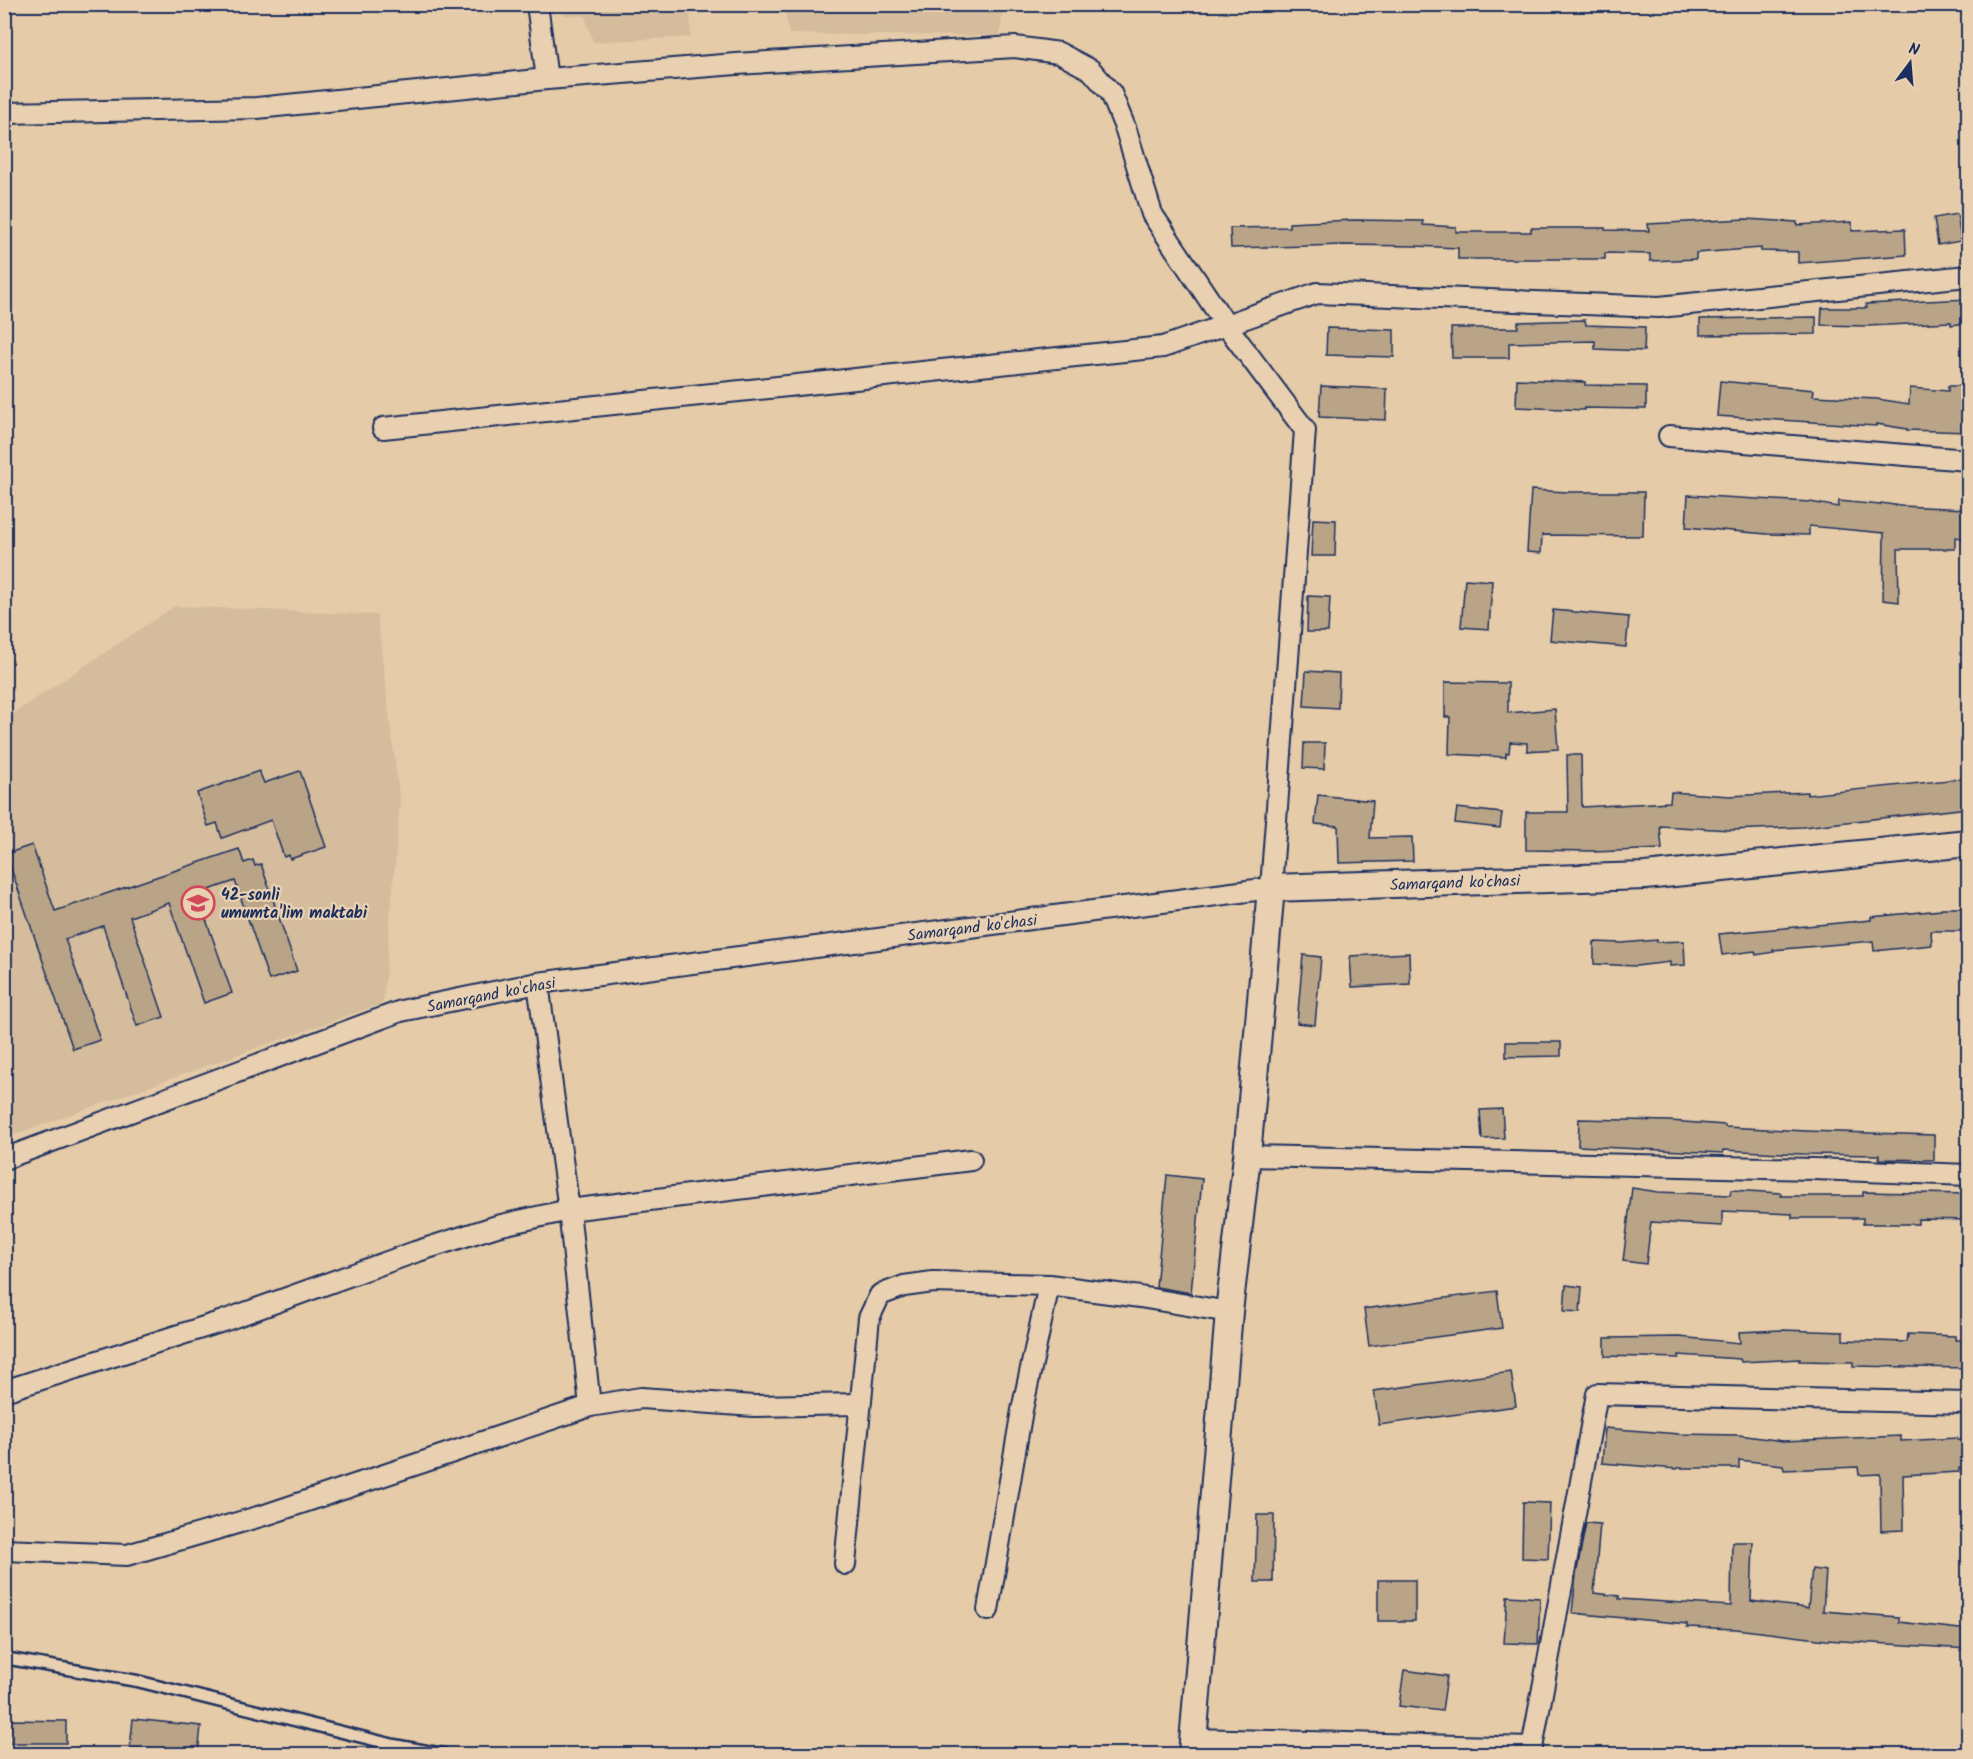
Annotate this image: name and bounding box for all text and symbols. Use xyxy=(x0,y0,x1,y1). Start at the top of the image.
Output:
north arrow xyxy=(1880,33,1940,93)
text: N xyxy=(1905,37,1922,63)
street label: Samarqand ko'chasi xyxy=(1389,869,1522,898)
place label: 42-sonli umumta'lim maktabi xyxy=(221,883,368,926)
school or university icon: 42-sonli umumta'lim maktabi xyxy=(180,885,216,921)
street label: Samarqand ko'chasi xyxy=(906,908,1040,949)
street label: Samarqand ko'chasi xyxy=(425,971,559,1020)

